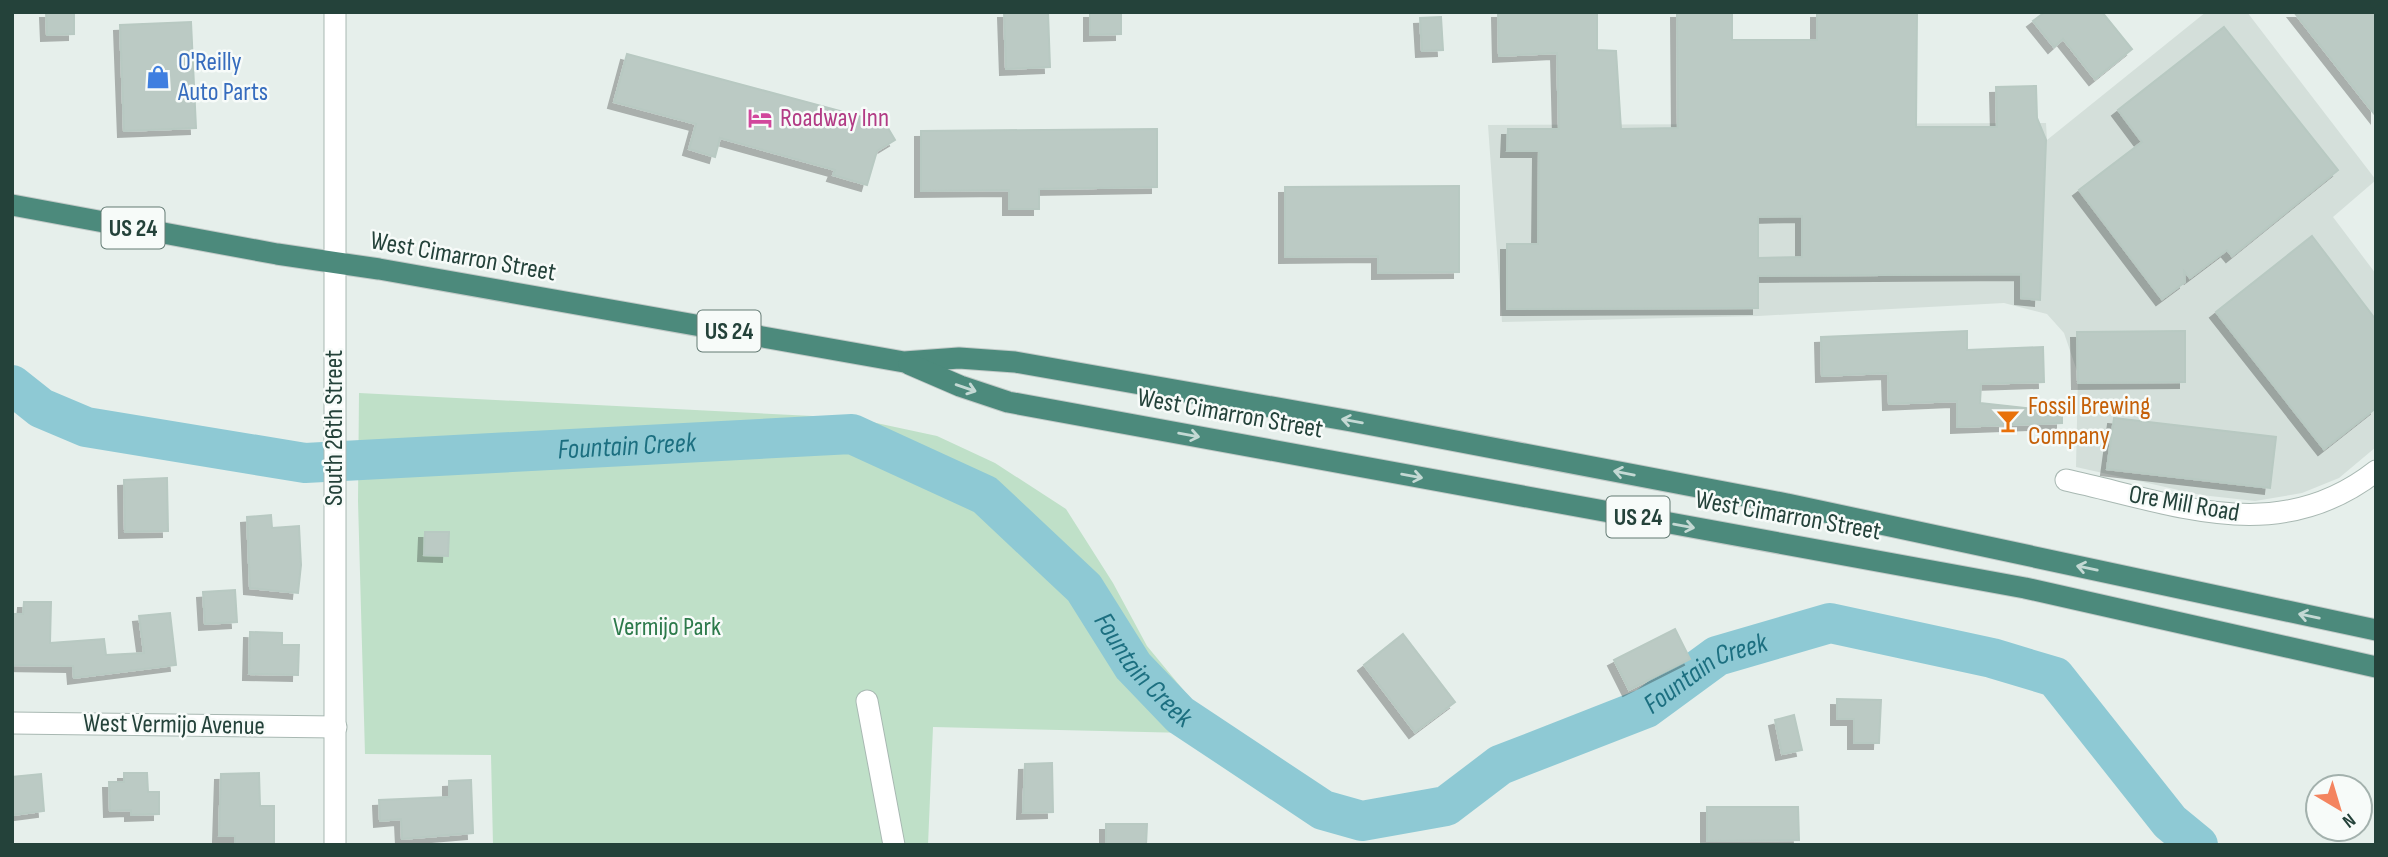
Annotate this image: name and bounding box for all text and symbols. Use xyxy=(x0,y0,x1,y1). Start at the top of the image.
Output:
place label: O'Reilly Auto Parts xyxy=(177,47,268,108)
shop icon: O'Reilly Auto Parts xyxy=(144,63,172,91)
place label: Roadway Inn xyxy=(780,103,889,134)
hotel icon: Roadway Inn xyxy=(746,104,774,132)
road number: US 24 xyxy=(102,208,164,248)
street label: West Cimarron Street xyxy=(368,225,558,289)
road number: US 24 xyxy=(698,310,760,352)
street label: South 26th Street xyxy=(319,350,350,506)
street label: West Cimarron Street xyxy=(1135,382,1325,446)
one-way arrow xyxy=(955,383,977,395)
place label: Fossil Brewing Company xyxy=(2028,391,2150,452)
bar icon: Fossil Brewing Company xyxy=(1994,407,2022,435)
one-way arrow xyxy=(1341,414,1364,427)
water label: Fountain Creek xyxy=(557,426,698,466)
one-way arrow xyxy=(1177,429,1200,442)
one-way arrow xyxy=(1613,466,1636,479)
one-way arrow xyxy=(1401,470,1423,483)
street label: Ore Mill Road xyxy=(2126,479,2242,529)
street label: West Cimarron Street xyxy=(1693,484,1883,548)
road number: US 24 xyxy=(1606,496,1670,538)
one-way arrow xyxy=(1673,520,1695,533)
one-way arrow xyxy=(2076,561,2098,574)
water label: Fountain Creek xyxy=(1087,606,1199,735)
one-way arrow xyxy=(2298,608,2321,622)
park label: Vermijo Park xyxy=(613,612,721,643)
water label: Fountain Creek xyxy=(1637,625,1772,721)
street label: West Vermijo Avenue xyxy=(83,708,265,742)
north arrow xyxy=(2304,773,2374,843)
text: N xyxy=(2337,808,2360,832)

